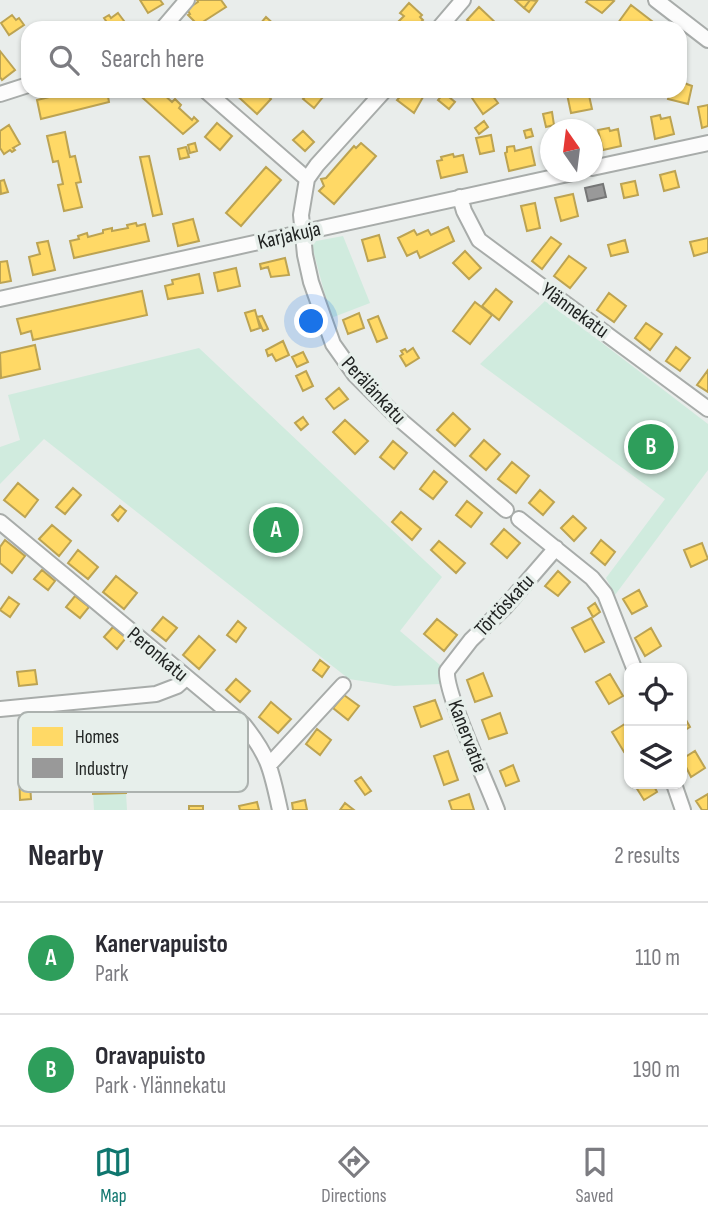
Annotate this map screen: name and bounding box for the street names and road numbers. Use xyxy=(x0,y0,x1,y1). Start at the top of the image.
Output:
street label: Karjakuja xyxy=(255,216,323,255)
street label: Ylännekatu xyxy=(536,277,614,344)
street label: Perälänkatu xyxy=(336,351,411,429)
street label: Törtöskatu xyxy=(469,569,539,642)
street label: Peronkatu xyxy=(122,622,193,687)
street label: Kanervatie xyxy=(442,696,493,776)

